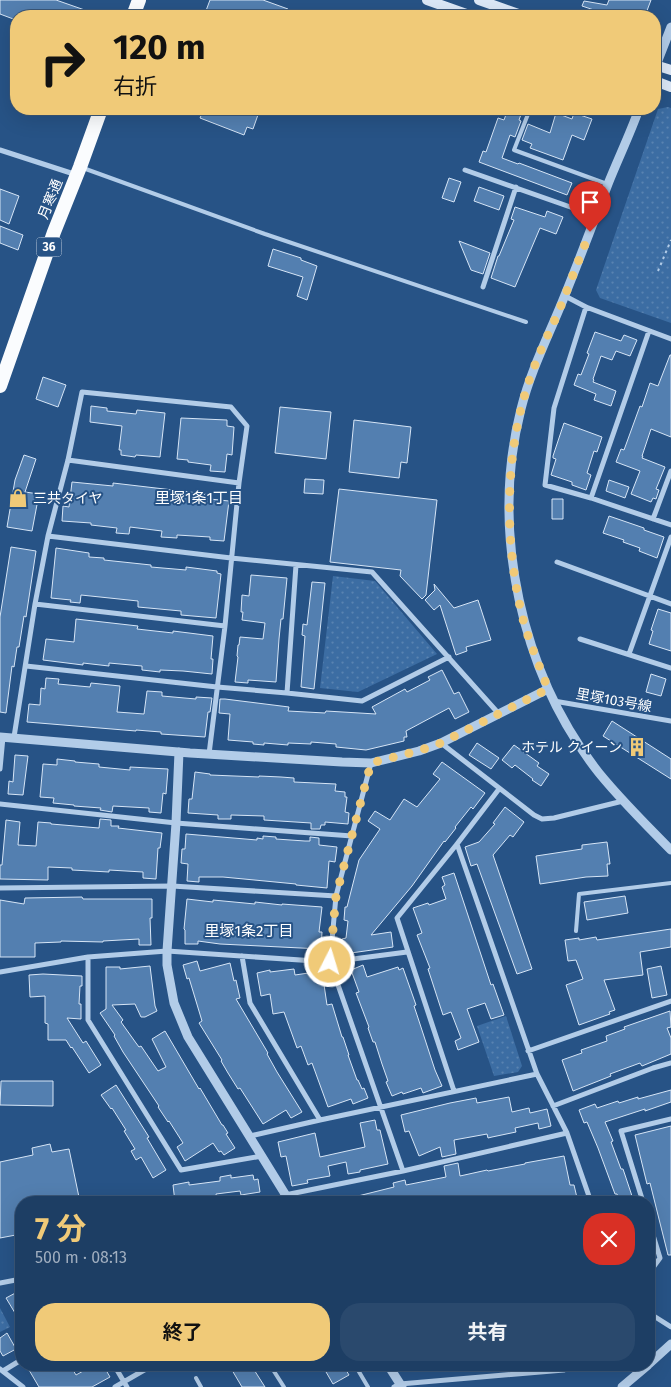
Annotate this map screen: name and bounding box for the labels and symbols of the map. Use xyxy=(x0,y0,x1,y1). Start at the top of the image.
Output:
street label: 月寒通 xyxy=(35,177,66,222)
pin xyxy=(569,181,611,232)
road number: 36 xyxy=(36,238,62,256)
shop icon: 三共タイヤ xyxy=(7,487,29,509)
district label: 里塚1条1丁目 xyxy=(155,489,243,507)
place label: 三共タイヤ xyxy=(33,490,103,507)
street label: 里塚103号線 xyxy=(575,685,653,716)
building icon: ホテル クイーン xyxy=(626,736,648,758)
place label: ホテル クイーン xyxy=(521,739,622,756)
district label: 里塚1条2丁目 xyxy=(205,922,293,940)
position arrow xyxy=(303,935,355,987)

